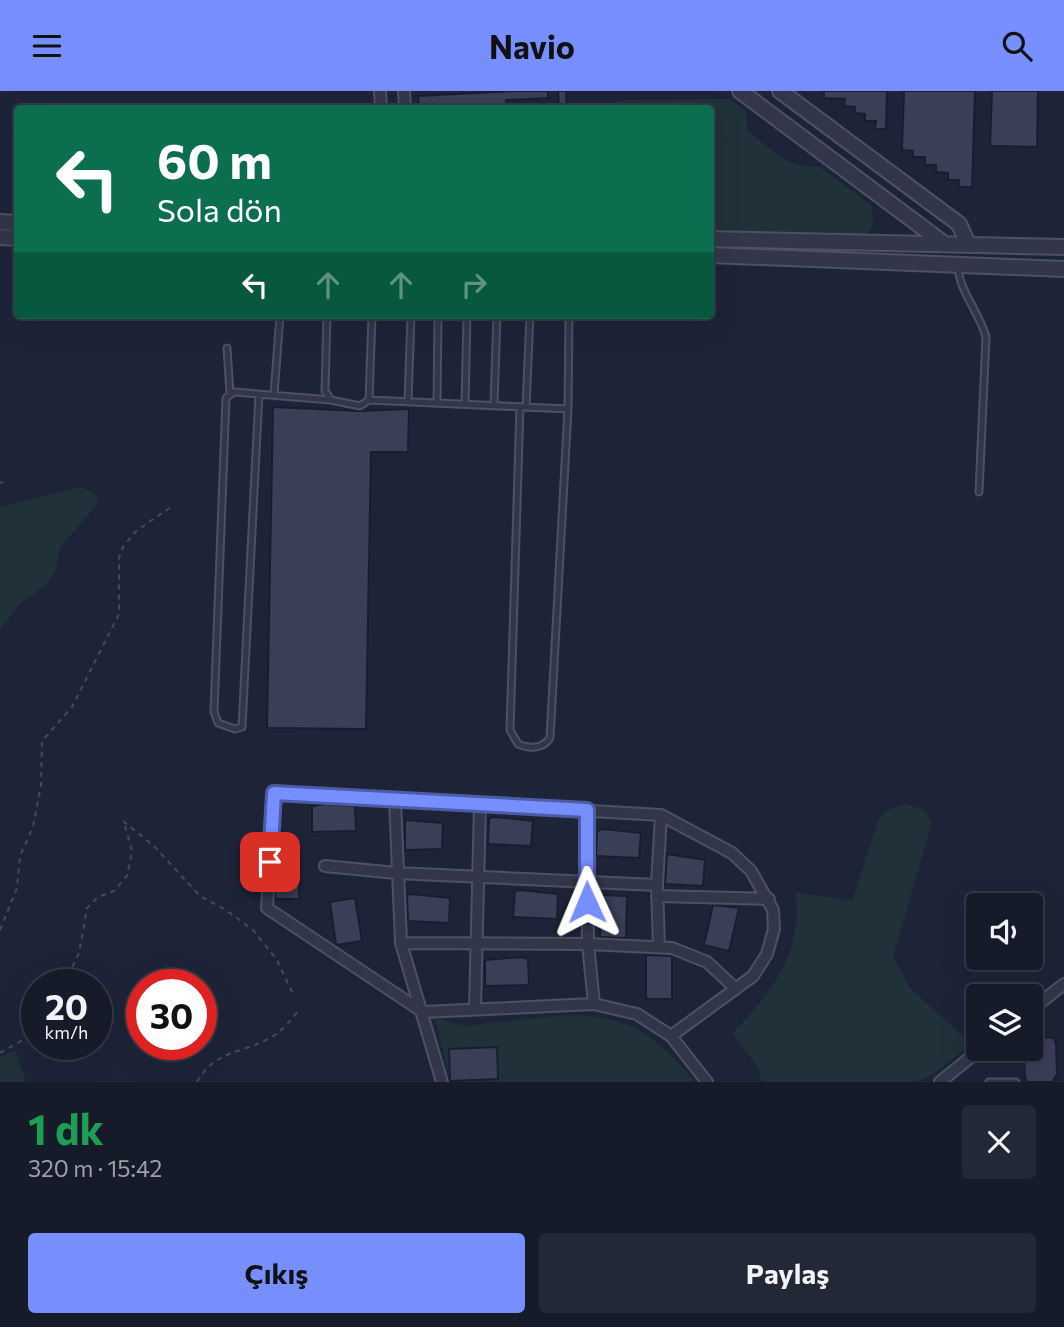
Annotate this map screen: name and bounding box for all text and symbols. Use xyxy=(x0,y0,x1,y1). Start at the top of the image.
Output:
text: Navio xyxy=(489,26,575,66)
icon: menu xyxy=(28,27,66,65)
icon: search xyxy=(998,27,1036,65)
text: 60 m xyxy=(157,129,272,189)
icon: left xyxy=(42,133,133,224)
text: Sola dön xyxy=(157,189,282,229)
icon: left xyxy=(236,266,274,304)
icon: ahead xyxy=(309,266,347,304)
icon: ahead xyxy=(382,266,420,304)
icon: right xyxy=(455,266,493,304)
pin xyxy=(240,832,300,892)
icon: arrive xyxy=(251,843,289,881)
position arrow xyxy=(550,865,624,939)
map controls xyxy=(966,893,1043,1061)
button: sound xyxy=(966,893,1043,970)
speed limit sign: 30 xyxy=(126,969,217,1060)
text: 20 xyxy=(45,984,88,1027)
button: layers xyxy=(966,984,1043,1061)
text: km/h xyxy=(45,1021,88,1043)
text: 1 dk xyxy=(28,1102,104,1154)
button: close xyxy=(962,1105,1036,1179)
text: 320 m · 15:42 xyxy=(28,1154,162,1182)
button: Çıkış xyxy=(28,1233,525,1313)
button: Paylaş xyxy=(539,1233,1036,1313)

